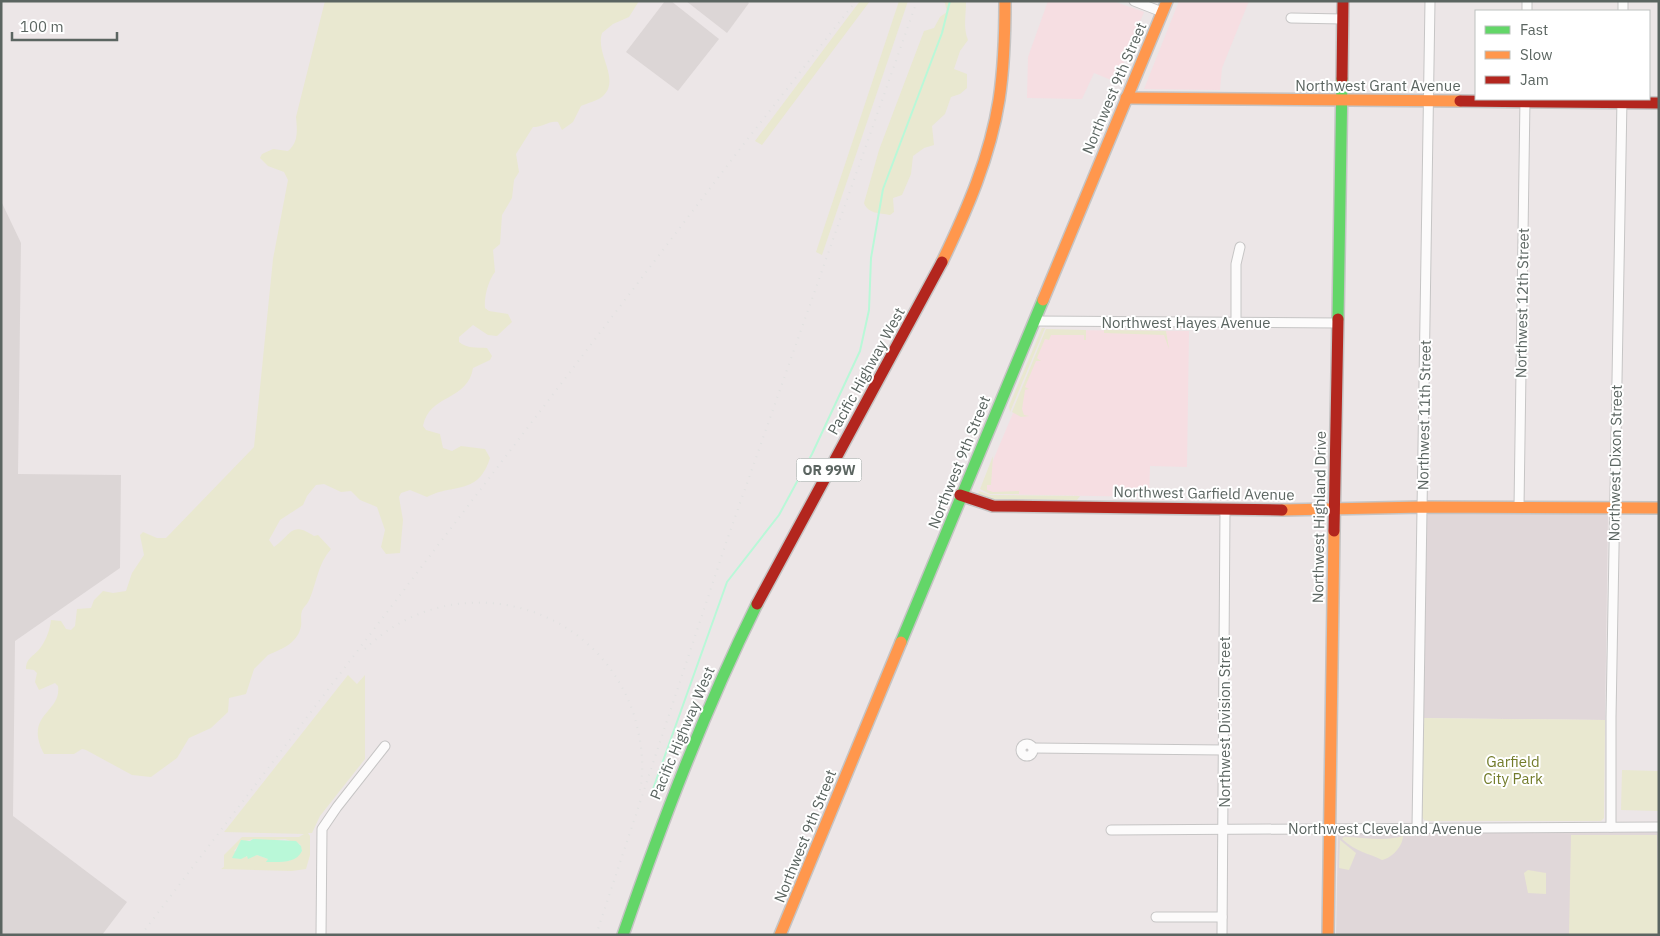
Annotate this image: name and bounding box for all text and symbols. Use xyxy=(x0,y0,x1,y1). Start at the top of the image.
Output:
scale bar xyxy=(12,10,118,42)
legend xyxy=(1475,10,1650,100)
text: 100 m xyxy=(20,17,64,36)
street label: Northwest 9th Street xyxy=(1078,19,1150,157)
text: Fast xyxy=(1520,20,1548,39)
text: Slow xyxy=(1520,45,1553,64)
text: Jam xyxy=(1520,70,1549,89)
street label: Northwest Grant Avenue xyxy=(1295,76,1461,95)
street label: Northwest 12th Street xyxy=(1511,228,1533,378)
street label: Pacific Highway West xyxy=(823,304,909,438)
street label: Northwest Hayes Avenue xyxy=(1101,313,1271,332)
street label: Northwest 11th Street xyxy=(1413,340,1435,490)
street label: Northwest Dixon Street xyxy=(1604,384,1626,542)
street label: Northwest 9th Street xyxy=(924,393,994,531)
street label: Northwest Highland Drive xyxy=(1308,431,1330,603)
road number: OR 99W xyxy=(796,458,862,482)
street label: Northwest Garfield Avenue xyxy=(1113,482,1295,504)
street label: Northwest Division Street xyxy=(1215,636,1234,808)
street label: Pacific Highway West xyxy=(645,664,719,802)
park label: Garfield City Park xyxy=(1483,752,1543,788)
street label: Northwest 9th Street xyxy=(770,767,840,905)
street label: Northwest Cleveland Avenue xyxy=(1288,819,1482,838)

